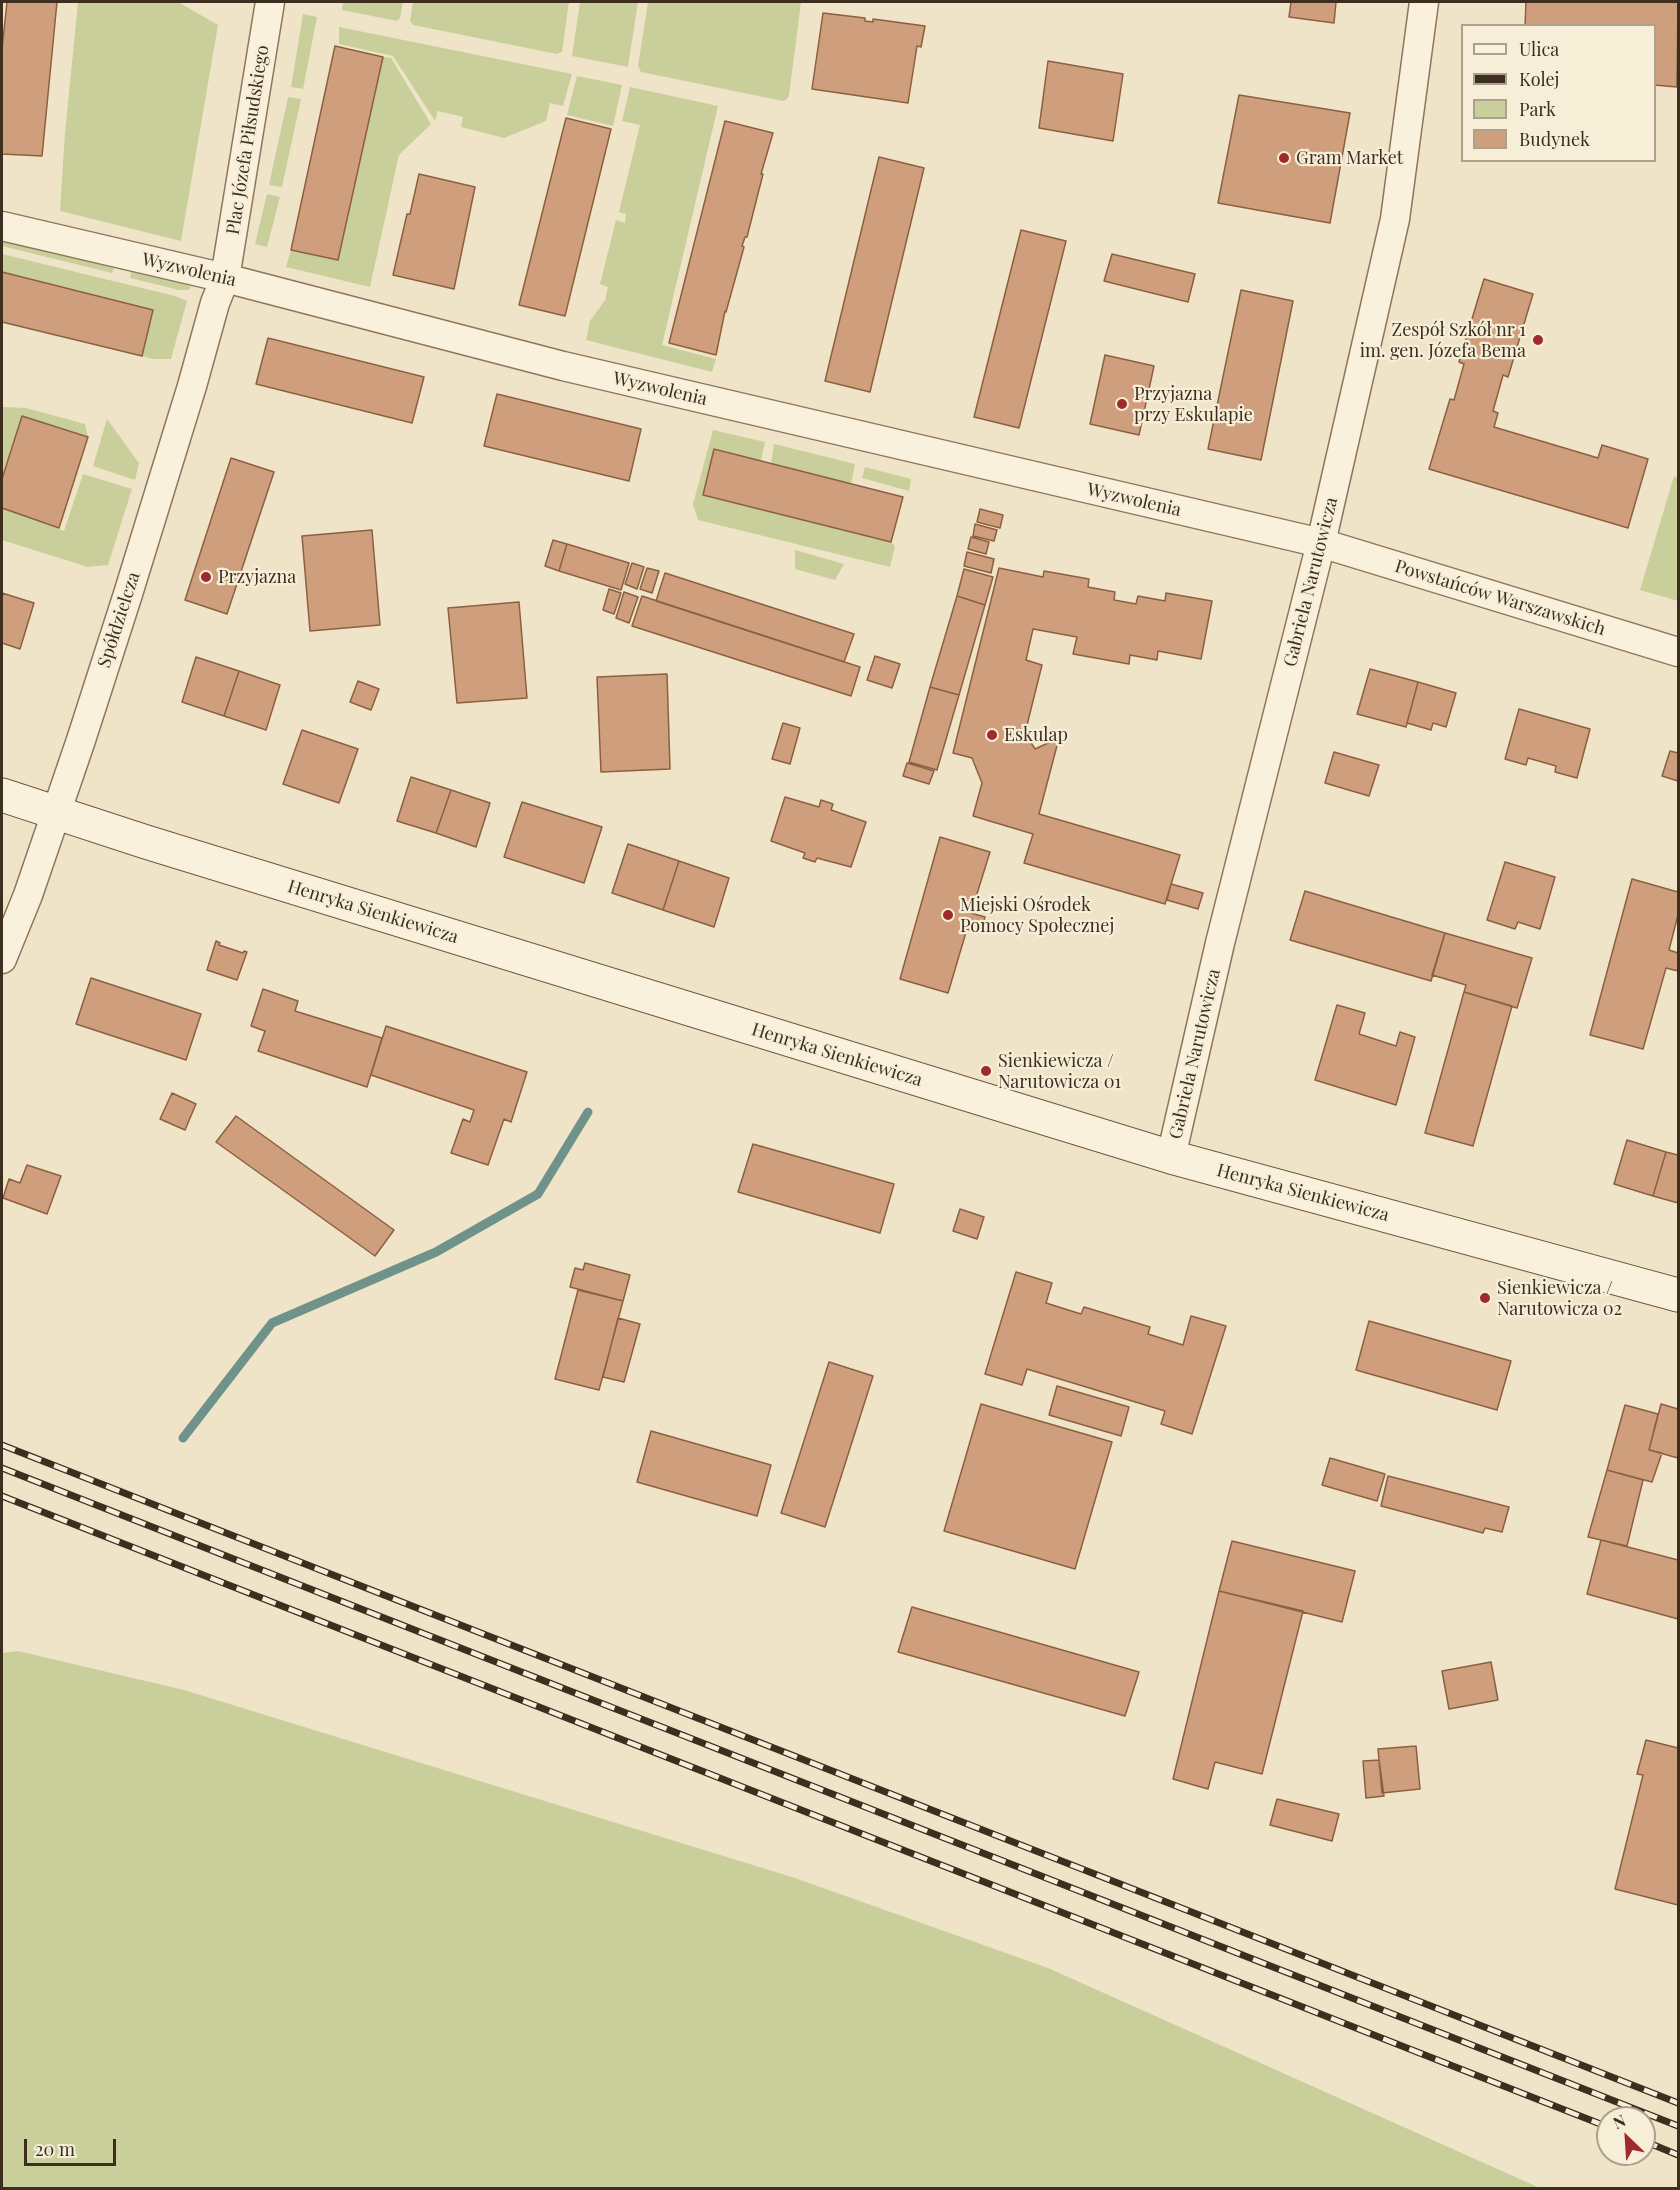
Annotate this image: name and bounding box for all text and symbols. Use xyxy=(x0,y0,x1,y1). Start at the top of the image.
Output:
legend xyxy=(1461,24,1656,162)
text: Ulica xyxy=(1519,37,1559,61)
street label: Plac Józefa Piłsudskiego xyxy=(222,44,274,236)
text: Kolej xyxy=(1519,67,1559,91)
text: Park xyxy=(1519,97,1556,121)
text: Budynek xyxy=(1519,127,1590,151)
place label: Gram Market xyxy=(1296,147,1403,169)
marker: Gram Market xyxy=(1277,151,1291,165)
street label: Wyzwolenia xyxy=(140,249,238,291)
place label: Zespół Szkół nr 1 im. gen. Józefa Bema xyxy=(1360,319,1526,362)
marker: Zespół Szkół nr 1 im. gen. Józefa Bema xyxy=(1531,333,1545,347)
street label: Wyzwolenia xyxy=(611,368,709,410)
place label: Przyjazna przy Eskulapie xyxy=(1134,383,1253,426)
marker: Przyjazna przy Eskulapie xyxy=(1115,397,1129,411)
street label: Wyzwolenia xyxy=(1085,479,1183,521)
street label: Gabriela Narutowicza xyxy=(1279,495,1343,669)
street label: Powstańców Warszawskich xyxy=(1392,556,1608,640)
place label: Przyjazna xyxy=(218,566,296,588)
street label: Spółdzielcza xyxy=(93,569,145,671)
marker: Przyjazna xyxy=(199,570,213,584)
place label: Eskulap xyxy=(1004,724,1068,746)
marker: Eskulap xyxy=(985,728,999,742)
street label: Henryka Sienkiewicza xyxy=(285,876,461,948)
place label: Miejski Ośrodek Pomocy Społecznej xyxy=(960,894,1114,936)
marker: Miejski Ośrodek Pomocy Społecznej xyxy=(941,908,955,922)
street label: Gabriela Narutowicza xyxy=(1165,967,1225,1141)
street label: Henryka Sienkiewicza xyxy=(749,1019,925,1091)
place label: Sienkiewicza / Narutowicza 01 xyxy=(998,1050,1121,1092)
marker: Sienkiewicza / Narutowicza 01 xyxy=(979,1064,993,1078)
street label: Henryka Sienkiewicza xyxy=(1215,1160,1391,1226)
place label: Sienkiewicza / Narutowicza 02 xyxy=(1497,1277,1622,1320)
marker: Sienkiewicza / Narutowicza 02 xyxy=(1478,1291,1492,1305)
north arrow xyxy=(1596,2106,1656,2166)
text: N xyxy=(1609,2109,1629,2133)
scale bar xyxy=(27,2127,118,2165)
text: 20 m xyxy=(35,2137,75,2161)

